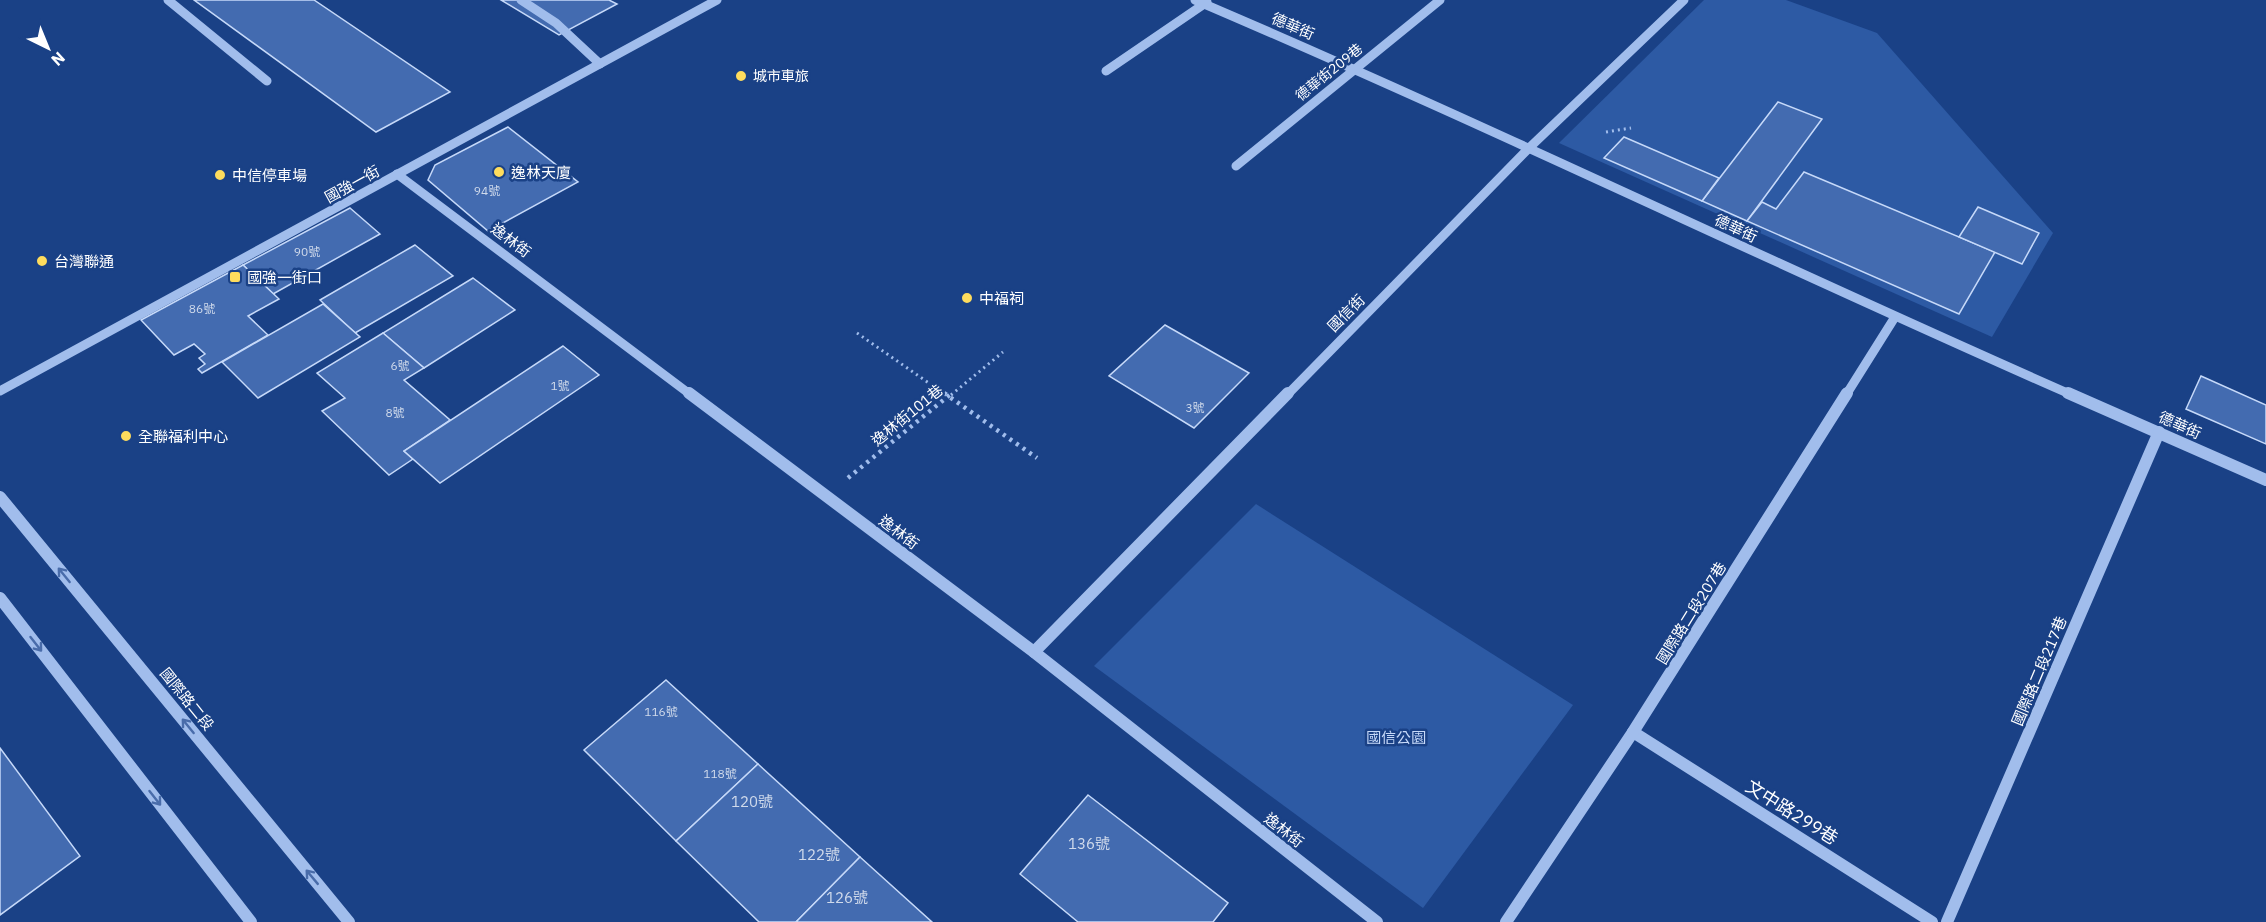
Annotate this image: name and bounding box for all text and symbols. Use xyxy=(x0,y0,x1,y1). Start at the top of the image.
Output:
street label: 德華街 xyxy=(1269,8,1317,44)
north arrow xyxy=(18,18,78,78)
street label: 德華街209巷 xyxy=(1292,39,1366,105)
text: N xyxy=(47,48,69,70)
place label: 城市車旅 xyxy=(753,67,809,85)
marker: 城市車旅 xyxy=(734,69,748,83)
street label: 國強一街 xyxy=(321,161,383,207)
place label: 逸林天廈 xyxy=(511,163,571,182)
marker: 逸林天廈 xyxy=(492,165,506,179)
place label: 中信停車場 xyxy=(232,166,307,185)
marker: 中信停車場 xyxy=(213,168,227,182)
house number: 94號 xyxy=(474,183,500,198)
street label: 德華街 xyxy=(1712,210,1760,246)
street label: 逸林街 xyxy=(487,219,535,261)
house number: 90號 xyxy=(294,244,320,259)
place label: 台灣聯通 xyxy=(54,252,114,271)
marker: 台灣聯通 xyxy=(35,254,49,268)
place label: 國強一街口 xyxy=(247,268,322,287)
marker: 國強一街口 xyxy=(228,270,242,284)
place label: 中福祠 xyxy=(979,289,1024,308)
street label: 國信街 xyxy=(1323,290,1369,336)
marker: 中福祠 xyxy=(960,291,974,305)
house number: 86號 xyxy=(189,301,215,316)
house number: 6號 xyxy=(390,358,410,373)
house number: 1號 xyxy=(550,378,570,393)
street label: 逸林街101巷 xyxy=(867,380,947,450)
house number: 3號 xyxy=(1185,400,1205,415)
house number: 8號 xyxy=(385,405,405,420)
street label: 德華街 xyxy=(2156,407,2204,443)
place label: 全聯福利中心 xyxy=(138,427,228,446)
marker: 全聯福利中心 xyxy=(119,429,133,443)
street label: 逸林街 xyxy=(875,511,923,553)
street label: 國際路二段207巷 xyxy=(1652,558,1730,668)
one-way arrow xyxy=(58,568,71,584)
street label: 國際路二段217巷 xyxy=(2007,613,2071,729)
one-way arrow xyxy=(29,636,42,652)
street label: 國際路二段 xyxy=(156,664,218,734)
house number: 116號 xyxy=(644,704,678,719)
one-way arrow xyxy=(181,719,195,734)
park label: 國信公園 xyxy=(1366,728,1426,747)
house number: 118號 xyxy=(703,766,737,781)
street label: 文中路299巷 xyxy=(1742,775,1842,849)
one-way arrow xyxy=(149,790,162,806)
house number: 120號 xyxy=(731,792,773,811)
street label: 逸林街 xyxy=(1260,809,1308,851)
house number: 136號 xyxy=(1068,834,1110,853)
house number: 122號 xyxy=(798,845,840,864)
one-way arrow xyxy=(305,870,319,885)
house number: 126號 xyxy=(826,888,868,907)

